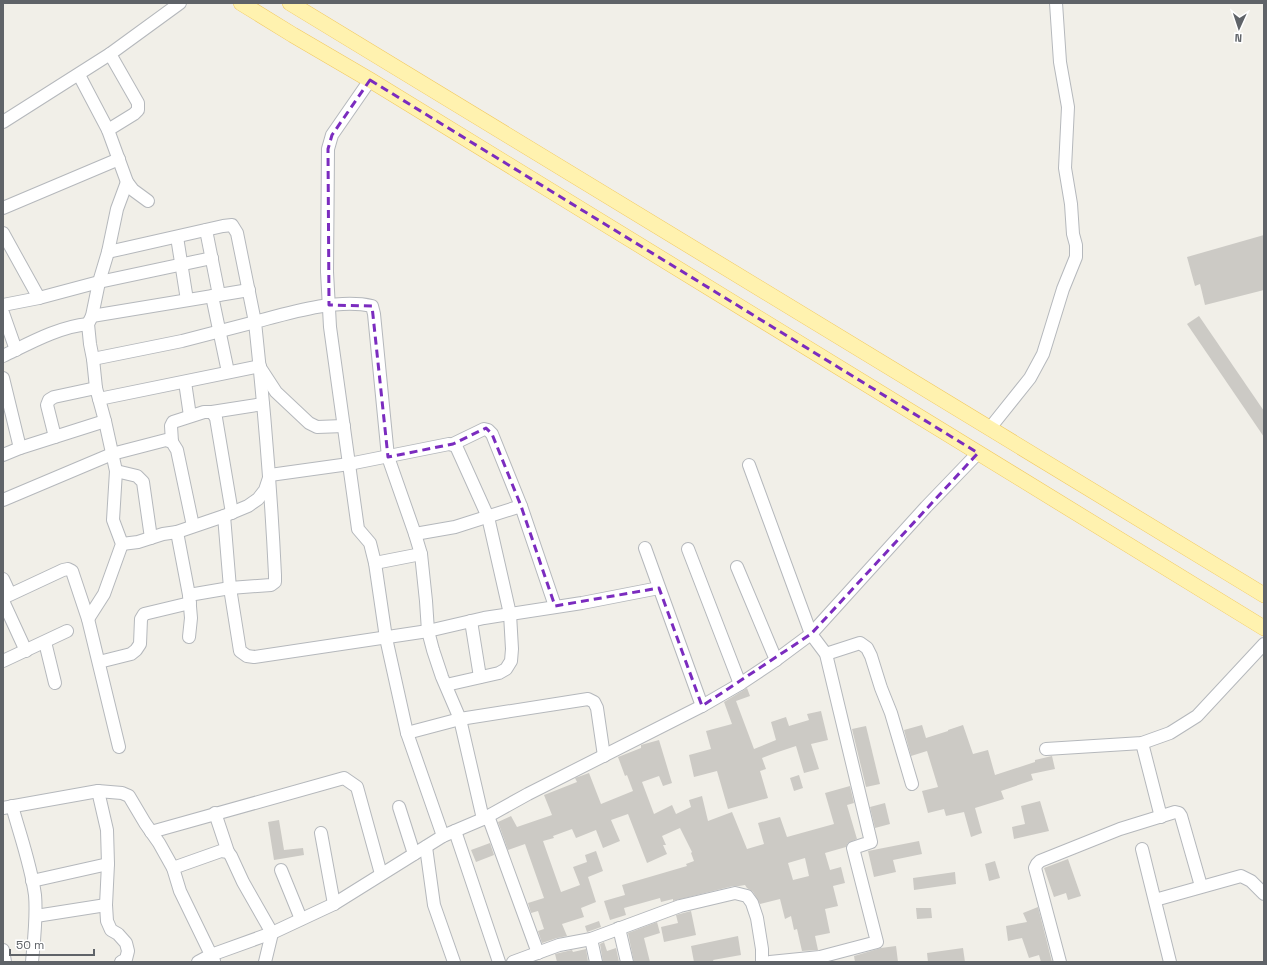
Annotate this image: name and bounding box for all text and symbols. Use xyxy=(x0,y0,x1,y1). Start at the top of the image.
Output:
north arrow xyxy=(1219,8,1259,48)
text: N xyxy=(1234,31,1243,45)
scale bar xyxy=(10,931,94,957)
text: 50 m xyxy=(16,937,44,953)

